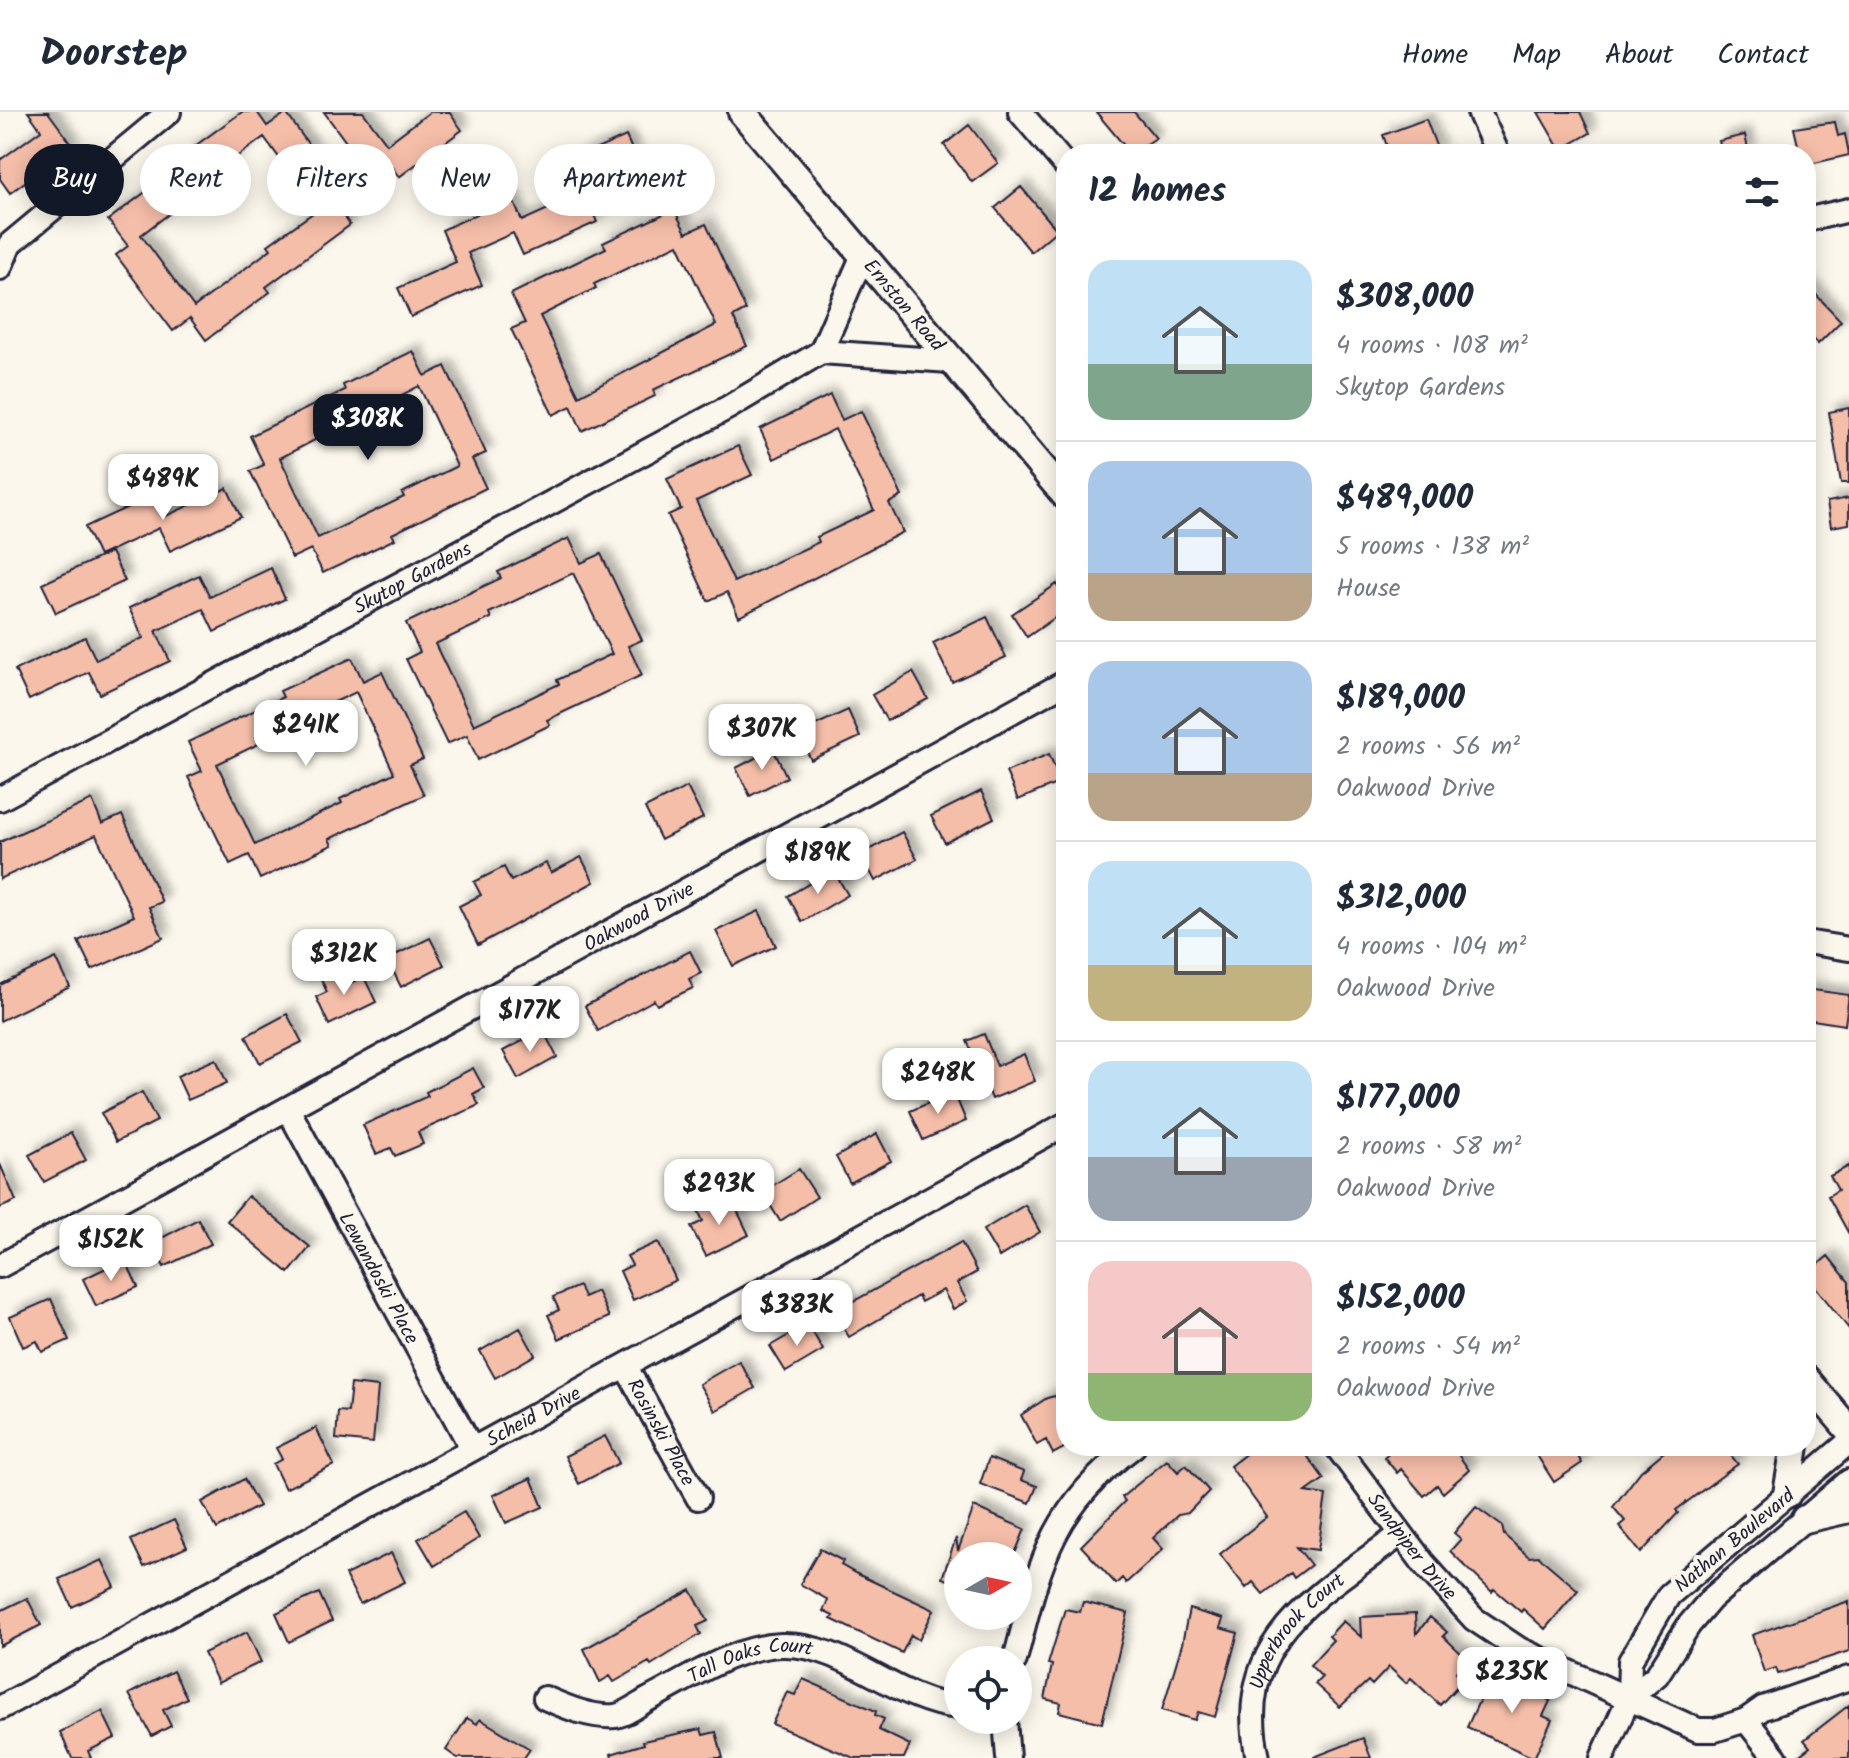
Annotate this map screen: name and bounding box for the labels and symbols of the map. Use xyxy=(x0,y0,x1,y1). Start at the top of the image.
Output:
street label: Ernston Road xyxy=(854,252,952,360)
pin: $308K xyxy=(312,394,424,462)
pin: $489K xyxy=(107,454,219,522)
street label: Skytop Gardens xyxy=(348,534,478,624)
pin: $241K xyxy=(250,700,362,768)
pin: $307K xyxy=(706,704,818,772)
pin: $189K xyxy=(762,828,874,896)
street label: Oakwood Drive xyxy=(578,875,701,961)
pin: $312K xyxy=(288,929,400,997)
pin: $177K xyxy=(474,986,586,1054)
pin: $248K xyxy=(882,1048,994,1116)
pin: $293K xyxy=(663,1159,775,1227)
street label: Lewandoski Place xyxy=(329,1207,427,1351)
pin: $152K xyxy=(55,1215,167,1283)
pin: $383K xyxy=(741,1280,853,1348)
street label: Rosinski Place xyxy=(617,1373,702,1492)
street label: Scheid Drive xyxy=(481,1379,587,1457)
street label: Nathan Boulevard xyxy=(1668,1481,1803,1602)
street label: Sandpiper Drive xyxy=(1358,1487,1464,1609)
north arrow xyxy=(944,1542,1032,1630)
street label: Upperbrook Court xyxy=(1242,1566,1353,1693)
street label: Tall Oaks Court xyxy=(682,1631,816,1693)
pin: $235K xyxy=(1456,1647,1568,1715)

